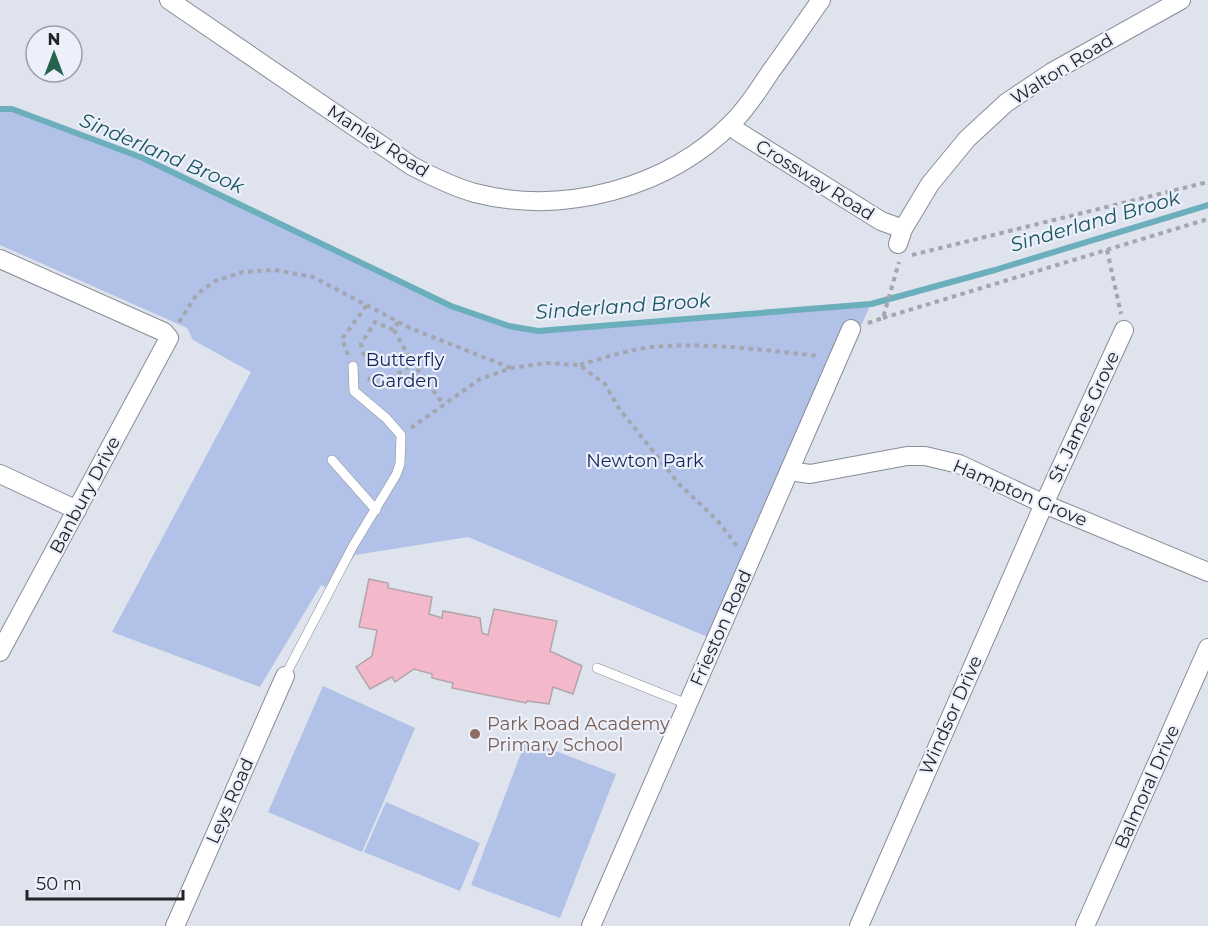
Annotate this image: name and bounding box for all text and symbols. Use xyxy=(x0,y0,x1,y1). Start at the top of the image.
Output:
north arrow xyxy=(24,24,84,84)
street label: Walton Road xyxy=(1007,29,1117,109)
text: N xyxy=(48,30,60,49)
street label: Manley Road xyxy=(323,100,433,182)
water label: Sinderland Brook xyxy=(76,108,249,199)
street label: Crossway Road xyxy=(752,135,878,225)
water label: Sinderland Brook xyxy=(1007,185,1184,257)
water label: Sinderland Brook xyxy=(534,288,713,324)
street label: St. James Grove xyxy=(1044,348,1124,486)
park label: Butterfly Garden xyxy=(366,349,445,392)
street label: Banbury Drive xyxy=(45,433,125,557)
park label: Newton Park xyxy=(586,450,704,472)
street label: Hampton Grove xyxy=(949,455,1091,531)
street label: Frieston Road xyxy=(686,566,756,690)
street label: Windsor Drive xyxy=(915,652,987,778)
place label: Park Road Academy Primary School xyxy=(487,713,670,756)
street label: Balmoral Drive xyxy=(1110,722,1184,852)
marker: Park Road Academy Primary School xyxy=(468,727,482,741)
street label: Leys Road xyxy=(201,755,259,847)
scale bar xyxy=(27,863,183,901)
text: 50 m xyxy=(36,873,82,895)

